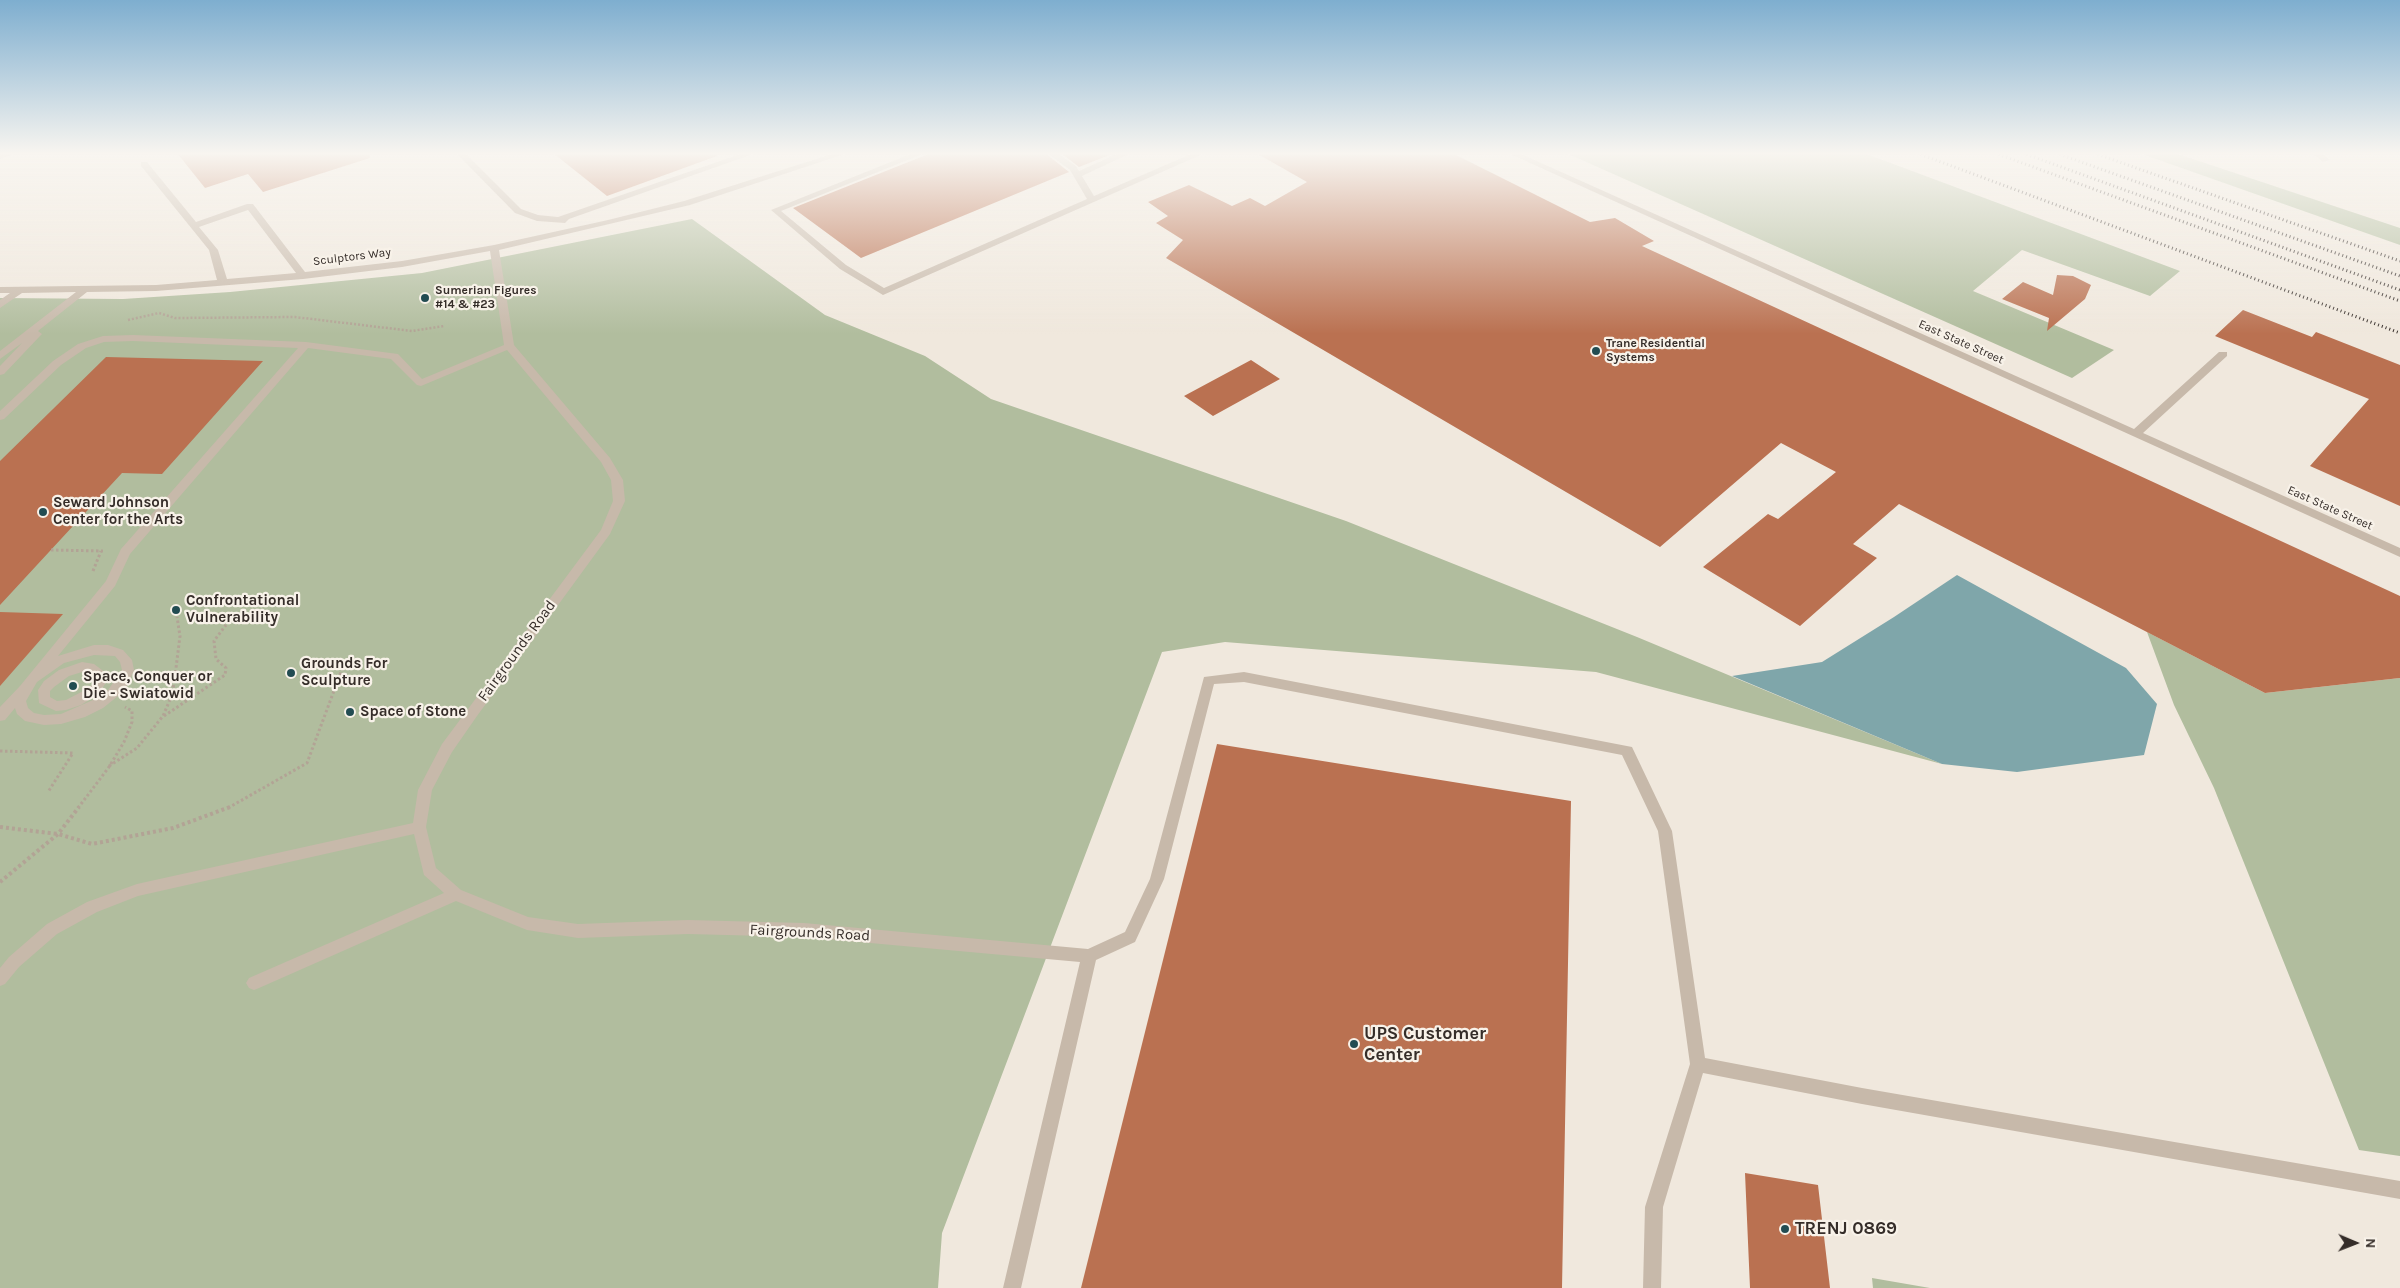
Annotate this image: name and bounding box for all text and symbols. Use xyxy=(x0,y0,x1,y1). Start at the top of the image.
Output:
street label: Sculptors Way xyxy=(312,245,392,269)
place label: Sumerian Figures #14 & #23 xyxy=(435,284,537,312)
marker: Sumerian Figures #14 & #23 xyxy=(419,292,431,304)
street label: East State Street xyxy=(1916,317,2006,367)
place label: Trane Residential Systems xyxy=(1606,337,1705,365)
marker: Trane Residential Systems xyxy=(1590,345,1602,357)
street label: East State Street xyxy=(2285,483,2375,533)
place label: Seward Johnson Center for the Arts xyxy=(53,494,183,529)
marker: Seward Johnson Center for the Arts xyxy=(37,506,49,518)
place label: Confrontational Vulnerability xyxy=(186,592,299,627)
street label: Fairgrounds Road xyxy=(474,597,560,705)
marker: Confrontational Vulnerability xyxy=(170,604,182,616)
place label: Grounds For Sculpture xyxy=(301,655,387,690)
marker: Grounds For Sculpture xyxy=(285,667,297,679)
place label: Space, Conquer or Die - Swiatowid xyxy=(83,668,212,703)
marker: Space, Conquer or Die - Swiatowid xyxy=(67,680,79,692)
place label: Space of Stone xyxy=(360,703,466,721)
marker: Space of Stone xyxy=(344,706,356,718)
street label: Fairgrounds Road xyxy=(749,921,871,945)
place label: UPS Customer Center xyxy=(1364,1023,1486,1066)
marker: UPS Customer Center xyxy=(1348,1038,1360,1050)
place label: TRENJ 0869 xyxy=(1795,1218,1897,1240)
north arrow xyxy=(2330,1218,2380,1268)
marker: TRENJ 0869 xyxy=(1779,1223,1791,1235)
text: N xyxy=(2362,1238,2379,1248)

